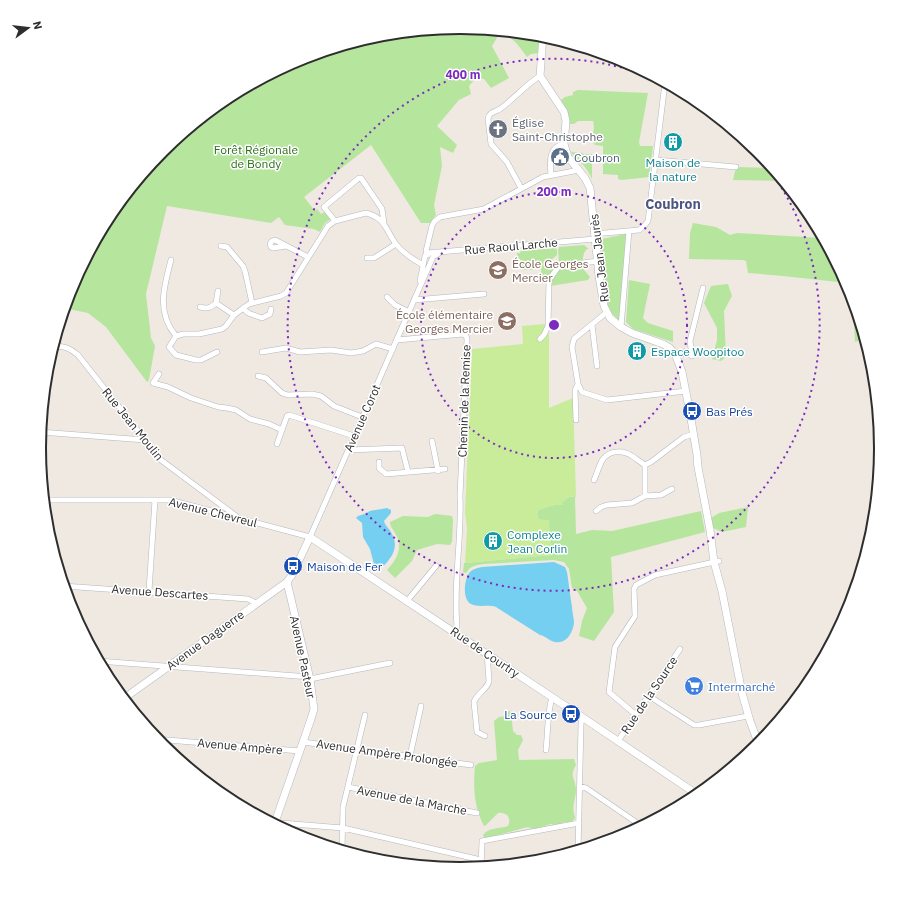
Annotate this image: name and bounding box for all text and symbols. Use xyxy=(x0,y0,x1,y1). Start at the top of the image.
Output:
north arrow xyxy=(8,8,48,48)
text: N xyxy=(30,20,45,31)
text: 400 m xyxy=(445,67,481,82)
place label: Église Saint-Christophe xyxy=(512,115,603,144)
church icon: Église Saint-Christophe xyxy=(487,118,509,140)
building icon: Maison de la nature xyxy=(662,131,684,153)
park label: Forêt Régionale de Bondy xyxy=(214,142,299,171)
public building icon: Coubron xyxy=(549,146,571,168)
place label: Coubron xyxy=(574,150,620,165)
place label: Maison de la nature xyxy=(646,155,701,184)
text: 200 m xyxy=(536,184,572,199)
district label: Coubron xyxy=(645,195,701,213)
street label: Rue Jean Jaurès xyxy=(586,213,612,303)
street label: Rue Raoul Larche xyxy=(464,234,559,258)
place label: École Georges Mercier xyxy=(512,256,589,285)
school or university icon: École Georges Mercier xyxy=(487,259,509,281)
place label: École élémentaire Georges Mercier xyxy=(396,307,494,336)
school or university icon: École élémentaire Georges Mercier xyxy=(496,310,518,332)
centre of rings xyxy=(547,318,561,332)
building icon: Espace Woopitoo xyxy=(626,340,648,362)
street label: Chemin de la Remise xyxy=(455,344,473,458)
place label: Espace Woopitoo xyxy=(651,344,744,359)
street label: Avenue Corot xyxy=(340,382,384,454)
street label: Rue Jean Moulin xyxy=(99,385,167,463)
bus stop icon: Bas Prés xyxy=(681,400,703,422)
place label: Bas Prés xyxy=(706,404,753,419)
street label: Avenue Chevreul xyxy=(167,494,259,530)
place label: Complexe Jean Corlin xyxy=(507,527,567,556)
building icon: Complexe Jean Corlin xyxy=(482,530,504,552)
bus stop icon: Maison de Fer xyxy=(282,555,304,577)
place label: Maison de Fer xyxy=(307,559,383,574)
street label: Avenue Descartes xyxy=(111,581,209,603)
street label: Avenue Daguerre xyxy=(163,607,247,673)
street label: Avenue Pasteur xyxy=(287,614,319,700)
street label: Rue de Courtry xyxy=(447,623,523,681)
street label: Rue de la Source xyxy=(618,653,681,737)
supermarket icon: Intermarché xyxy=(683,675,705,697)
place label: Intermarché xyxy=(708,679,776,694)
bus stop icon: La Source xyxy=(560,703,582,725)
place label: La Source xyxy=(504,707,557,722)
street label: Avenue Ampère xyxy=(197,735,284,757)
street label: Avenue Ampère Prolongée xyxy=(315,736,459,770)
street label: Avenue de la Marche xyxy=(356,782,469,818)

